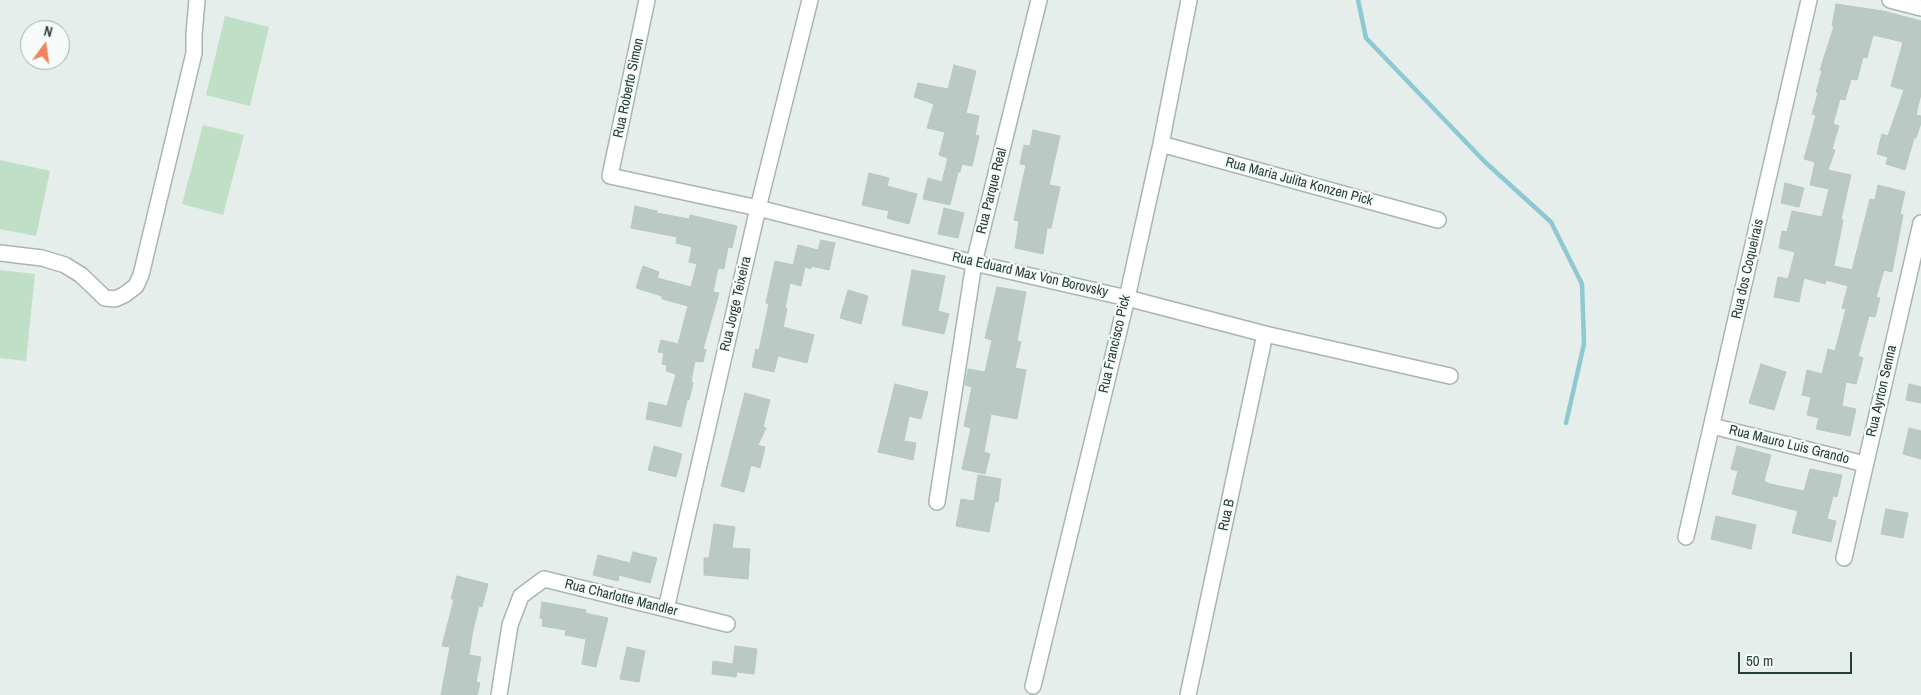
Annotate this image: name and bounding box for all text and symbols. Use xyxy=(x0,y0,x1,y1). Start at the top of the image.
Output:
north arrow xyxy=(20,20,70,70)
text: N xyxy=(42,22,55,41)
street label: Rua Roberto Simon xyxy=(610,37,648,139)
street label: Rua Parque Real xyxy=(973,146,1011,236)
street label: Rua Maria Julita Konzen Pick xyxy=(1223,154,1375,210)
street label: Rua dos Coqueirais xyxy=(1728,217,1768,321)
street label: Rua Eduard Max Von Borovsky xyxy=(950,249,1110,301)
street label: Rua Jorge Teixeira xyxy=(717,255,755,353)
street label: Rua Francisco Pick xyxy=(1096,293,1134,395)
street label: Rua Ayrton Senna xyxy=(1863,344,1901,438)
street label: Rua Mauro Luis Grando xyxy=(1727,422,1851,468)
street label: Rua B xyxy=(1215,498,1239,532)
street label: Rua Charlotte Mandler xyxy=(563,576,679,620)
scale bar xyxy=(1741,642,1855,674)
text: 50 m xyxy=(1746,650,1773,671)

